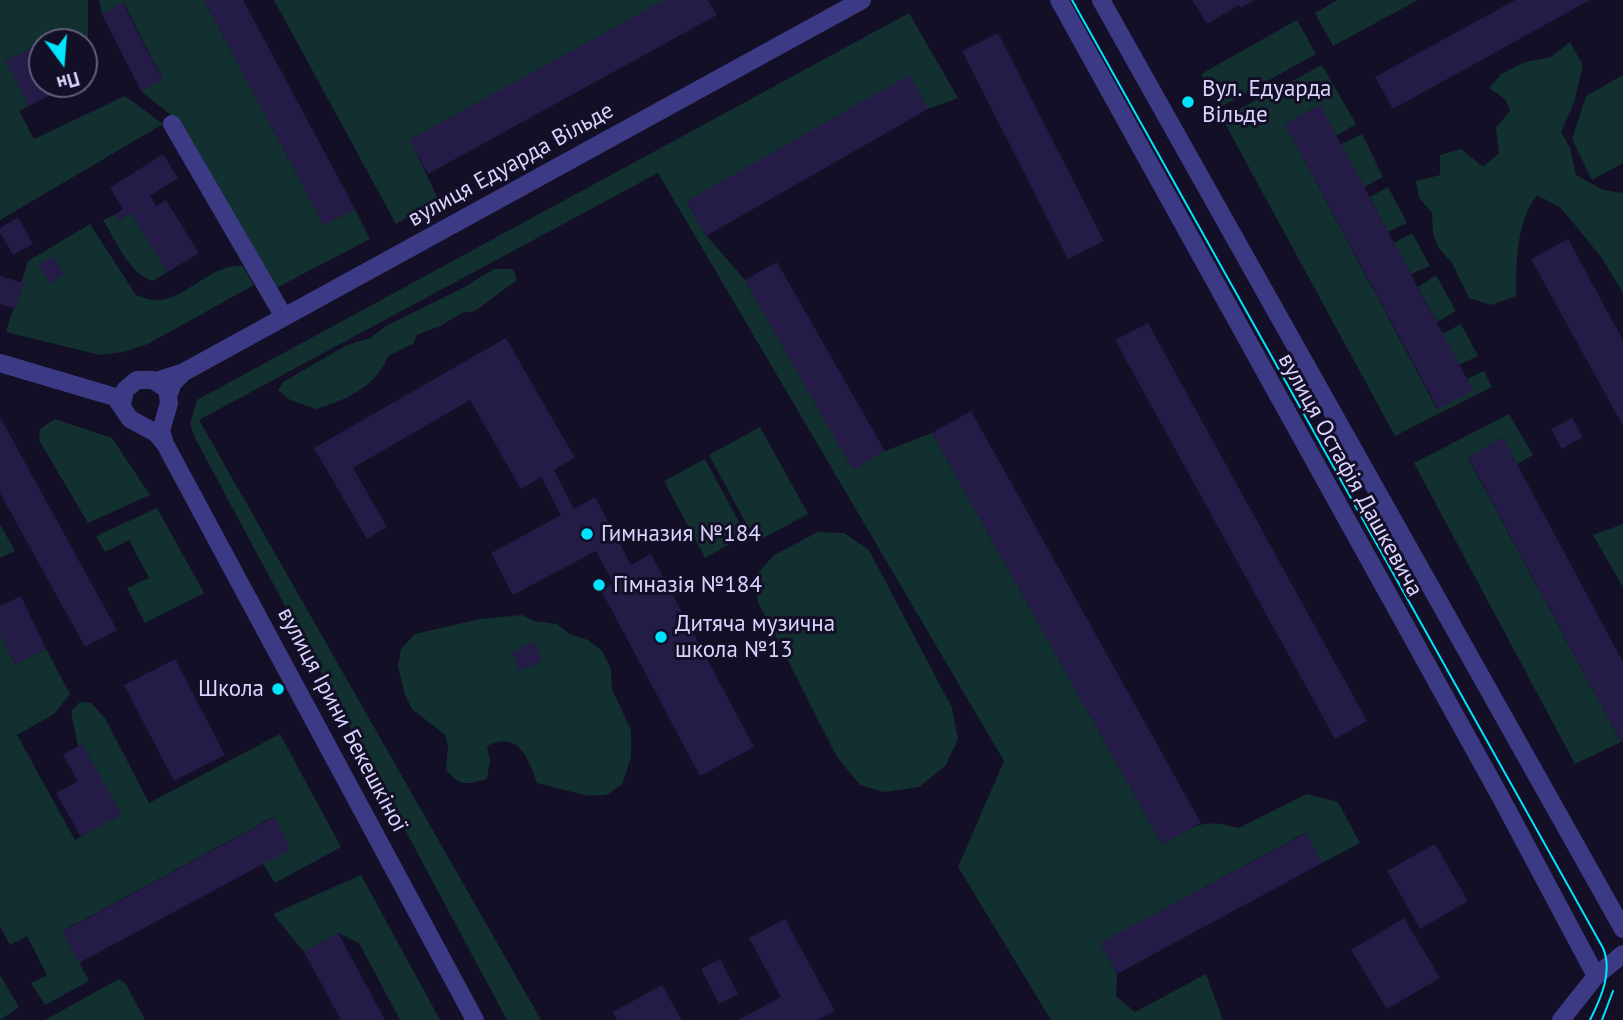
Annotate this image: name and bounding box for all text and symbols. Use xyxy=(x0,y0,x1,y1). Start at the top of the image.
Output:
north arrow xyxy=(28,28,98,98)
text: Пн xyxy=(54,67,82,96)
place label: Вул. Едуарда Вільде xyxy=(1202,75,1332,129)
marker: Вул. Едуарда Вільде xyxy=(1180,94,1196,110)
street label: вулиця Едуарда Вільде xyxy=(403,97,619,233)
street label: вулиця Остафія Дашкевича xyxy=(1272,349,1428,601)
place label: Гимназия №184 xyxy=(601,520,761,548)
marker: Гимназия №184 xyxy=(579,526,595,542)
place label: Гімназія №184 xyxy=(613,571,762,599)
marker: Гімназія №184 xyxy=(591,577,607,593)
street label: вулиця Ірини Бекешкіної xyxy=(271,603,413,837)
place label: Дитяча музична школа №13 xyxy=(675,610,835,664)
marker: Дитяча музична школа №13 xyxy=(653,629,669,645)
place label: Школа xyxy=(198,675,264,703)
marker: Школа xyxy=(270,681,286,697)

